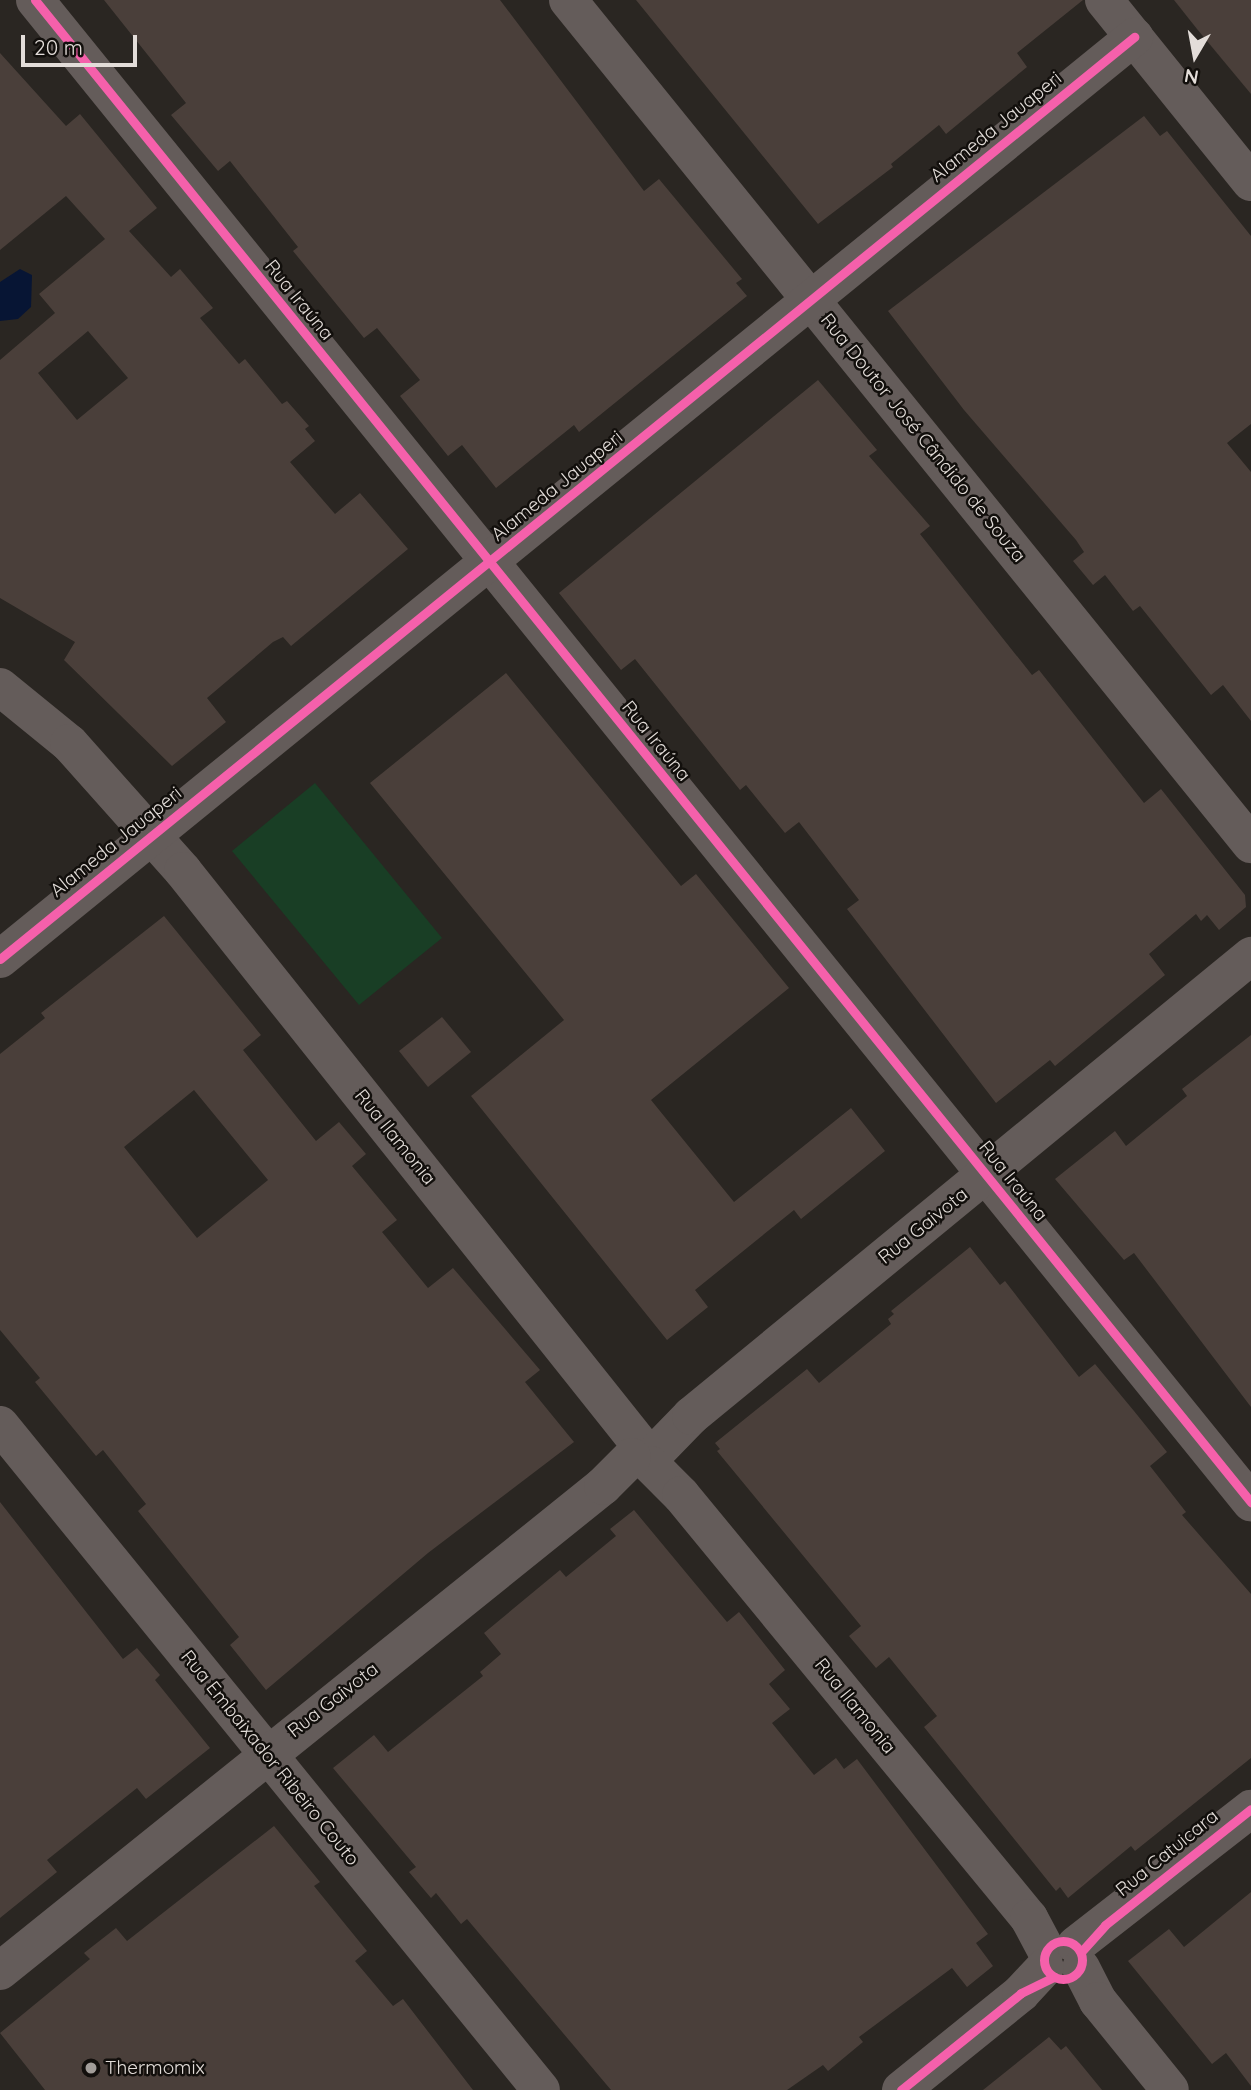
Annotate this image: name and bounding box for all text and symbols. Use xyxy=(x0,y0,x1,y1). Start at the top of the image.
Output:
scale bar xyxy=(24,21,140,65)
north arrow xyxy=(1160,21,1230,91)
text: 20 m xyxy=(34,34,83,60)
text: N xyxy=(1182,64,1200,90)
street label: Alameda Jauaperi xyxy=(926,67,1066,187)
street label: Rua Iraúna xyxy=(260,255,338,345)
street label: Rua Doutor José Cândido de Souza xyxy=(816,309,1030,567)
street label: Alameda Jauaperi xyxy=(487,426,627,546)
street label: Rua Iraúna xyxy=(617,696,695,786)
street label: Alameda Jauaperi xyxy=(46,782,186,902)
street label: Rua Ilamonia xyxy=(350,1085,440,1189)
street label: Rua Iraúna xyxy=(974,1136,1052,1226)
street label: Rua Gaivota xyxy=(874,1183,972,1269)
street label: Rua Embaixador Ribeiro Couto xyxy=(176,1646,364,1870)
street label: Rua Ilamonia xyxy=(810,1654,900,1758)
street label: Rua Gaivota xyxy=(283,1658,383,1742)
street label: Rua Catuicara xyxy=(1111,1805,1223,1901)
place label: Thermomix xyxy=(105,2057,205,2079)
marker: Thermomix xyxy=(83,2060,99,2076)

